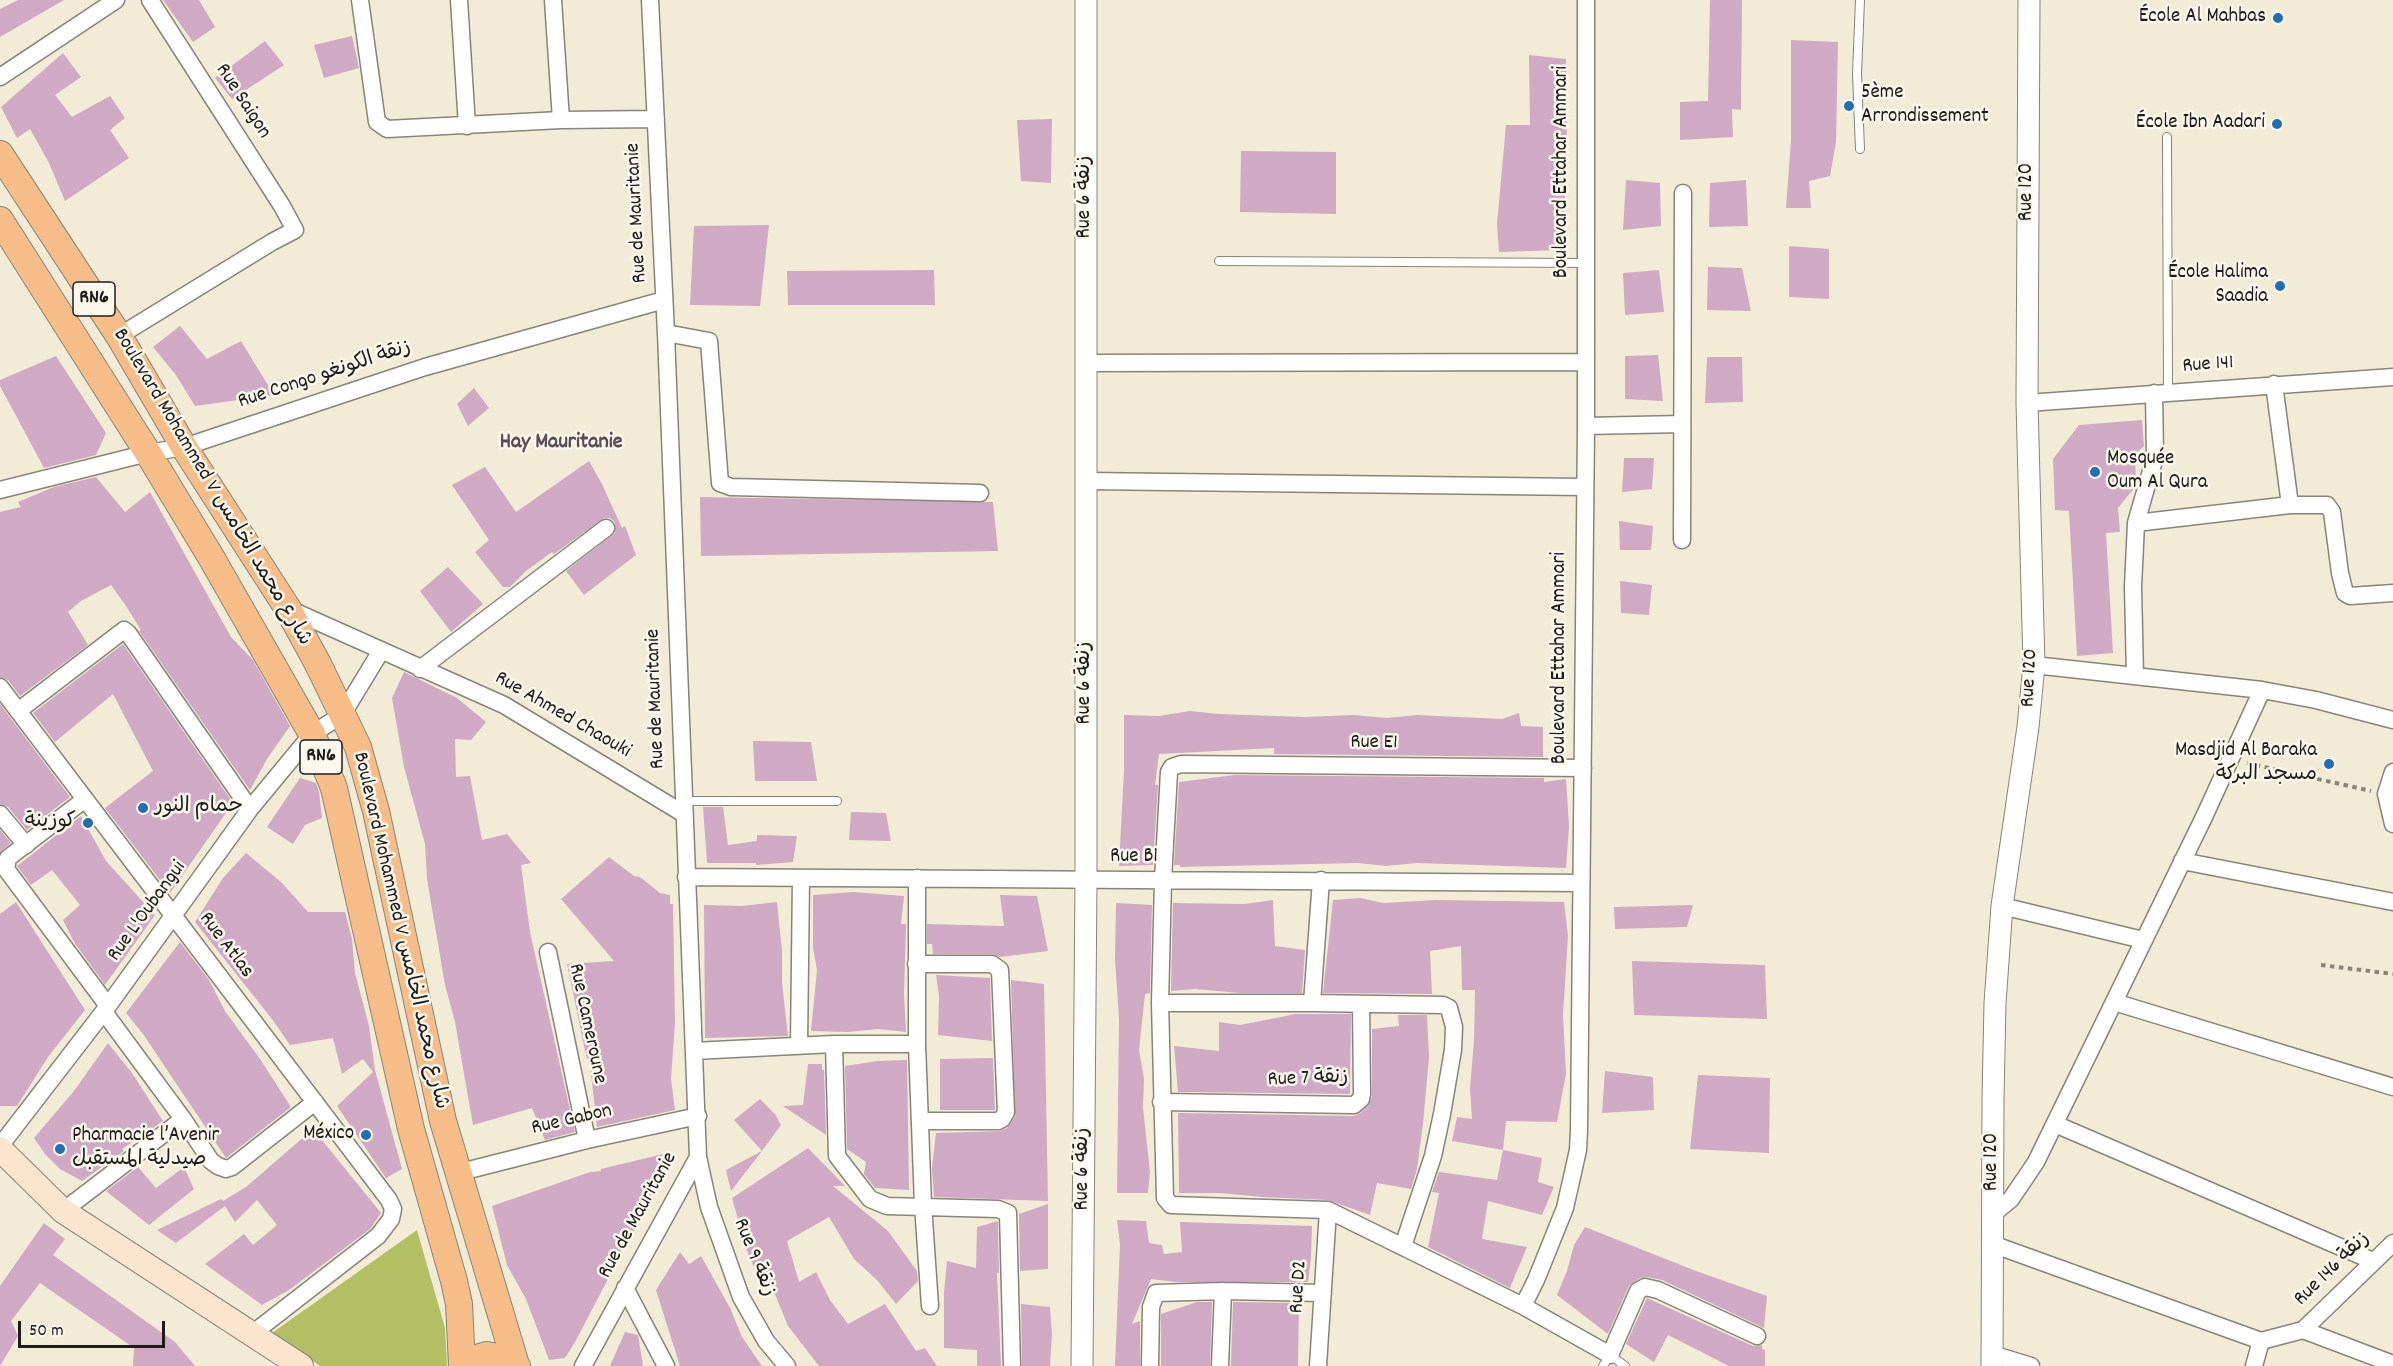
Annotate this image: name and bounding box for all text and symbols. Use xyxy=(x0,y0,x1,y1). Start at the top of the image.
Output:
place label: École Al Mahbas xyxy=(2139,5,2266,31)
marker: École Al Mahbas xyxy=(2271,11,2285,25)
street label: Rue Saigon xyxy=(208,60,276,144)
street label: Boulevard Ettahar Ammari xyxy=(1550,66,1576,278)
place label: 5ème Arrondissement xyxy=(1861,81,1989,131)
marker: 5ème Arrondissement xyxy=(1842,99,1856,113)
place label: École Ibn Aadari xyxy=(2136,111,2265,137)
marker: École Ibn Aadari xyxy=(2270,117,2284,131)
street label: Rue de Mauritanie xyxy=(622,142,654,284)
street label: Rue 6 زنقة xyxy=(1073,156,1099,238)
street label: Rue 120 xyxy=(2015,163,2041,221)
place label: École Halima Saadia xyxy=(2168,261,2268,311)
marker: École Halima Saadia xyxy=(2273,279,2287,293)
road number: RN6 xyxy=(73,282,115,316)
street label: Boulevard Mohammed V شارع محمد الخامس xyxy=(106,325,316,651)
street label: Rue Congo زنقة الكونغو xyxy=(235,336,415,416)
street label: Rue 141 xyxy=(2182,352,2234,380)
district label: Hay Mauritanie xyxy=(500,431,622,457)
place label: Mosquée Oum Al Qura xyxy=(2107,447,2208,497)
marker: Mosquée Oum Al Qura xyxy=(2088,465,2102,479)
street label: Boulevard Ettahar Ammari xyxy=(1548,552,1574,764)
street label: Rue de Mauritanie xyxy=(642,628,672,770)
street label: Rue 6 زنقة xyxy=(1073,642,1099,724)
street label: Rue 120 xyxy=(2017,648,2045,708)
street label: Rue Ahmed Chaouki xyxy=(489,667,635,765)
street label: Rue E1 xyxy=(1350,731,1398,757)
place label: Masdjid Al Baraka مسجد البركة xyxy=(2175,739,2317,789)
road number: RN6 xyxy=(300,740,342,774)
street label: Boulevard Mohammed V شارع محمد الخامس xyxy=(346,750,452,1112)
marker: Masdjid Al Baraka مسجد البركة xyxy=(2322,757,2336,771)
place label: حمام النور xyxy=(155,795,242,821)
marker: حمام النور xyxy=(136,801,150,815)
place label: كوزينة xyxy=(25,810,76,836)
marker: كوزينة xyxy=(81,816,95,830)
street label: Rue B1 xyxy=(1110,845,1158,871)
street label: Rue L'Oubangui xyxy=(103,857,193,967)
street label: Rue Atlas xyxy=(192,908,258,984)
street label: Rue Cameroune xyxy=(561,962,611,1086)
street label: Rue 7 زنقة xyxy=(1267,1066,1349,1094)
street label: Rue Gabon xyxy=(529,1100,615,1142)
place label: México xyxy=(303,1122,354,1148)
place label: Pharmacie l’Avenir صيدلية المستقبل xyxy=(72,1124,219,1174)
marker: México xyxy=(359,1128,373,1142)
street label: Rue 6 زنقة xyxy=(1071,1128,1097,1210)
street label: Rue 120 xyxy=(1980,1133,2006,1191)
marker: Pharmacie l’Avenir صيدلية المستقبل xyxy=(53,1142,67,1156)
street label: Rue de Mauritanie xyxy=(594,1148,684,1284)
street label: Rue 9 زنقة xyxy=(726,1215,780,1301)
street label: Rue 146 زنقة xyxy=(2290,1228,2376,1312)
street label: Rue D2 xyxy=(1286,1260,1314,1314)
scale bar xyxy=(21,1309,168,1347)
text: 50 m xyxy=(29,1319,64,1344)

